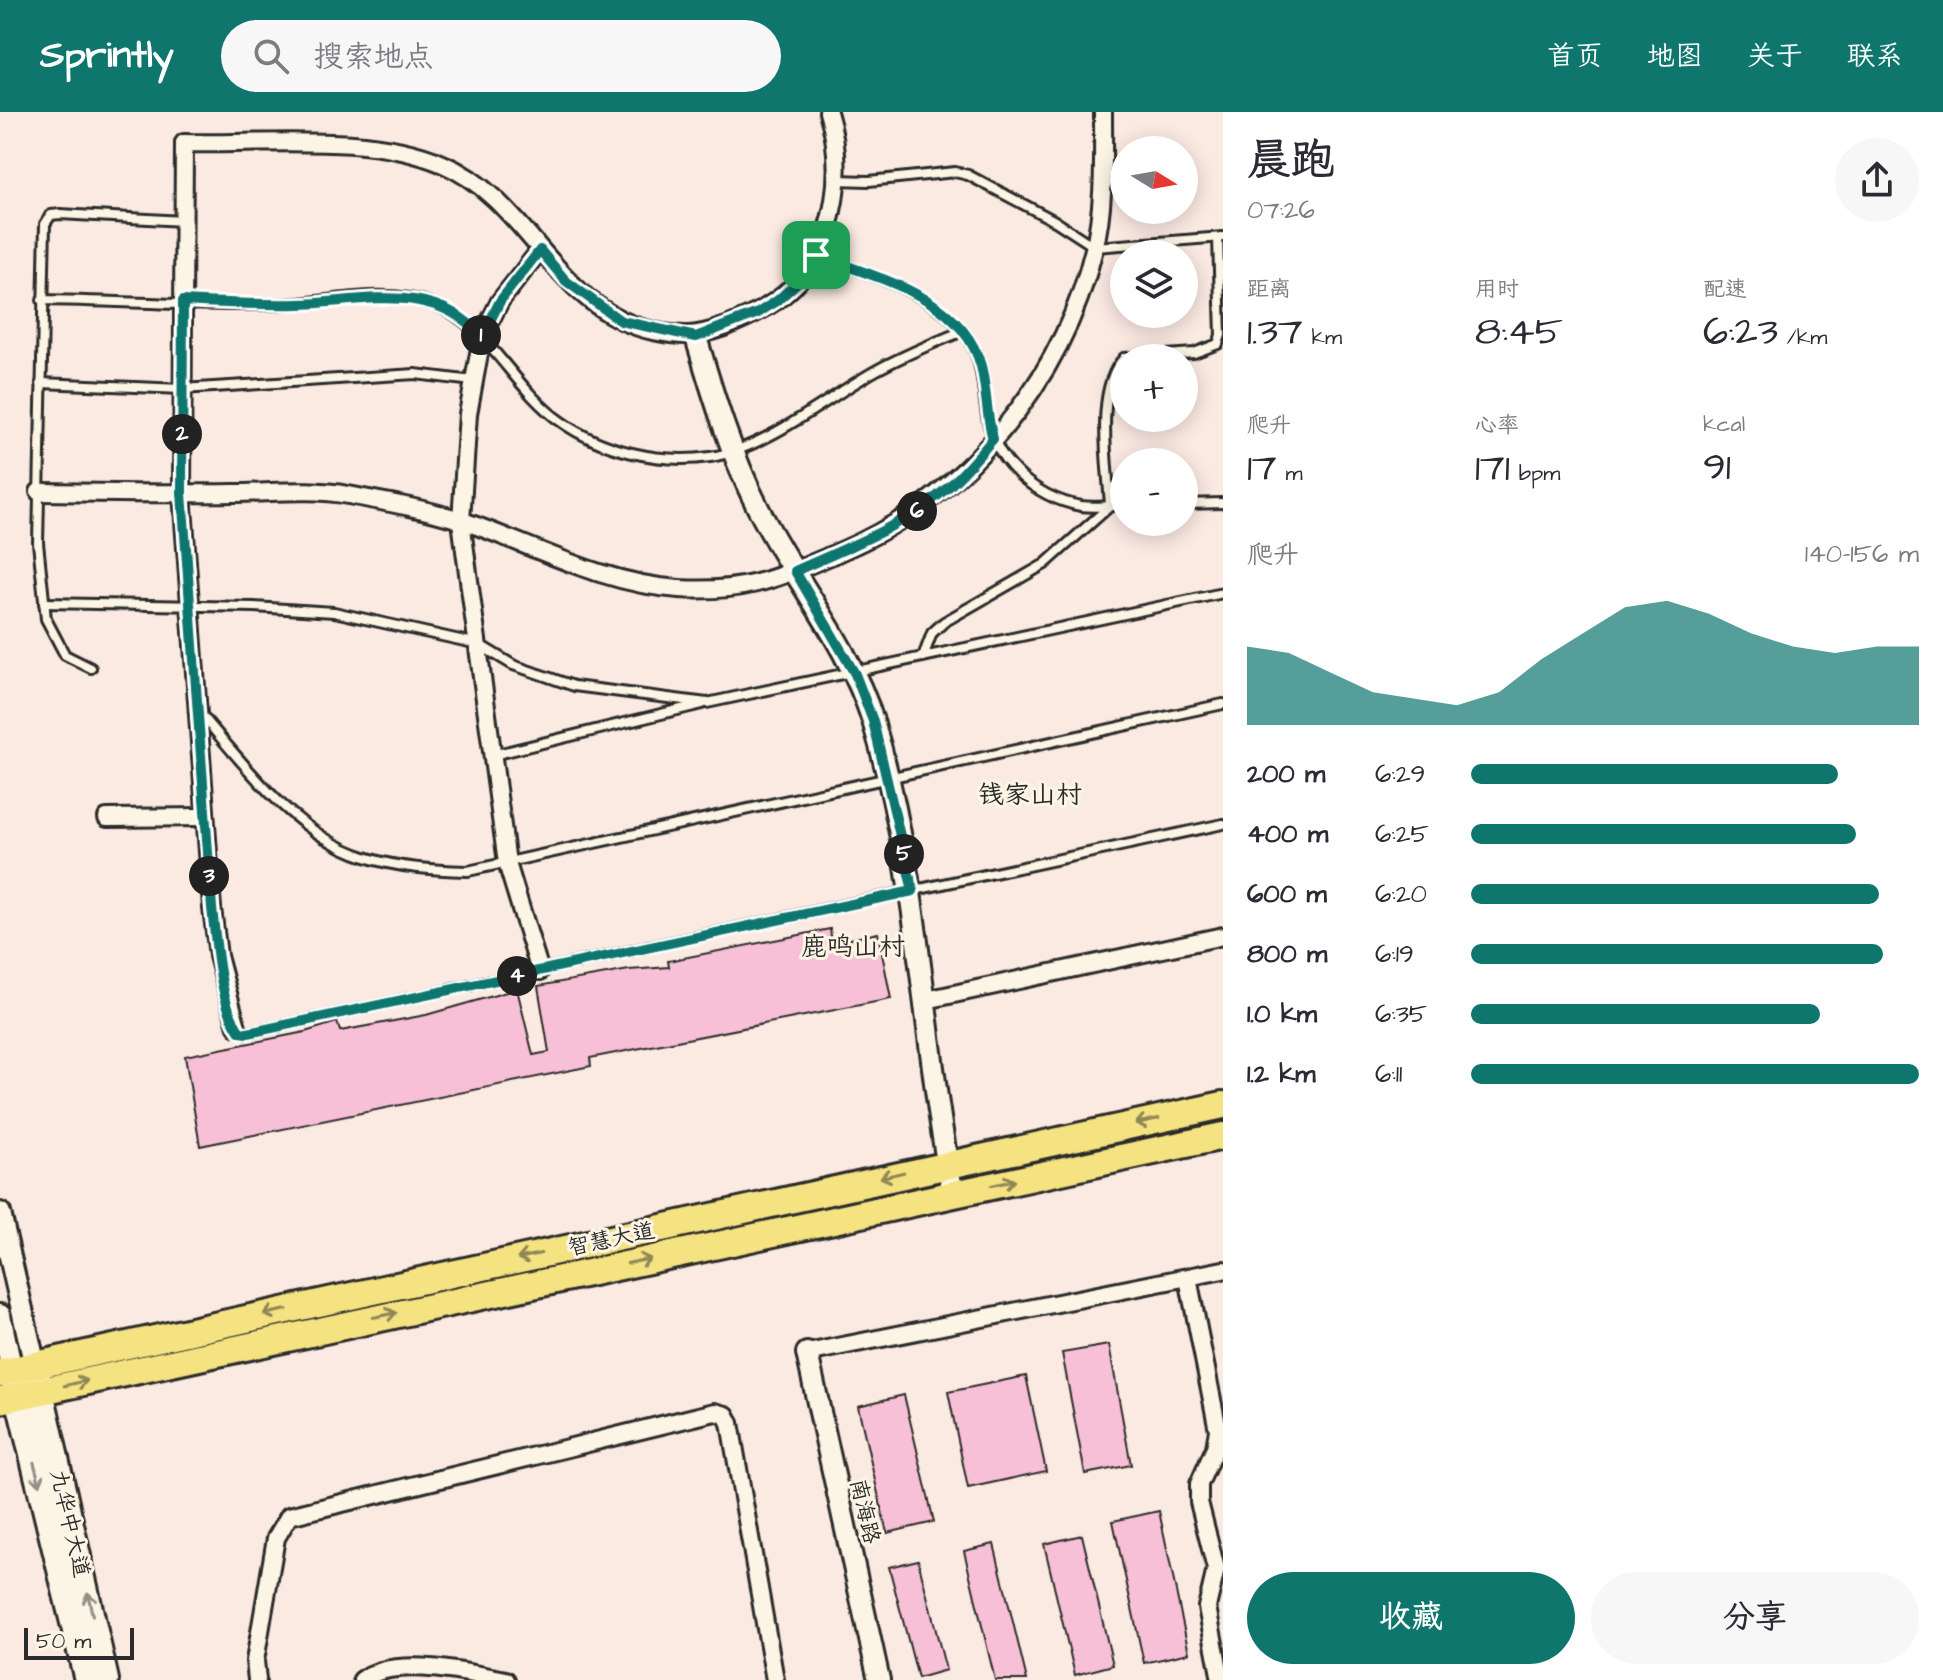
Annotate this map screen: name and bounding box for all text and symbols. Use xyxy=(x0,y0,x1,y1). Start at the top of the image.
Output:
search box xyxy=(221,20,781,92)
text: Sprintly xyxy=(40,30,173,82)
icon: search xyxy=(249,34,293,78)
text: 搜索地点 xyxy=(313,36,433,78)
text: 首页 xyxy=(1547,37,1603,76)
text: 地图 xyxy=(1647,37,1703,76)
text: 关于 xyxy=(1747,37,1803,76)
text: 联系 xyxy=(1847,37,1903,76)
text: 晨跑 xyxy=(1247,131,1335,192)
north arrow xyxy=(1110,136,1198,224)
map controls xyxy=(1110,136,1198,536)
button: share xyxy=(1835,138,1919,222)
text: 07:26 xyxy=(1247,192,1315,228)
pin xyxy=(782,221,850,289)
icon: arrive xyxy=(794,233,838,277)
button: layers xyxy=(1110,240,1198,328)
text: 距离 xyxy=(1247,274,1291,305)
text: 用时 xyxy=(1475,274,1519,305)
text: 配速 xyxy=(1703,274,1747,305)
text: 1.37 xyxy=(1247,305,1303,360)
text: 8:45 xyxy=(1475,305,1563,360)
text: 6:23 xyxy=(1703,305,1778,360)
pin: 1 xyxy=(461,315,501,355)
text: 1 xyxy=(480,319,482,350)
text: km xyxy=(1303,322,1342,353)
text: /km xyxy=(1778,322,1827,353)
button: + xyxy=(1110,344,1198,432)
text: kcal xyxy=(1703,409,1745,440)
text: 爬升 xyxy=(1247,410,1291,441)
text: 心率 xyxy=(1475,410,1519,441)
pin: 2 xyxy=(162,414,202,454)
text: 2 xyxy=(176,418,188,449)
text: 91 xyxy=(1703,440,1731,495)
text: 17 xyxy=(1247,441,1277,496)
text: 171 xyxy=(1475,441,1510,496)
button: − xyxy=(1110,448,1198,536)
text: m xyxy=(1277,458,1303,489)
text: bpm xyxy=(1510,458,1560,489)
pin: 6 xyxy=(897,491,937,531)
text: 6 xyxy=(910,495,924,526)
text: 140–156 m xyxy=(1805,536,1919,572)
text: 爬升 xyxy=(1247,537,1299,573)
text: 200 m xyxy=(1247,756,1325,792)
text: 6:29 xyxy=(1375,756,1425,792)
district label: 钱家山村 xyxy=(978,777,1082,813)
text: 400 m xyxy=(1247,816,1328,852)
text: 6:25 xyxy=(1375,816,1429,852)
pin: 5 xyxy=(884,834,924,874)
text: 5 xyxy=(896,838,912,869)
pin: 3 xyxy=(189,856,229,896)
text: 3 xyxy=(203,860,215,891)
text: 600 m xyxy=(1247,876,1327,912)
text: 6:20 xyxy=(1375,876,1427,912)
district label: 鹿鸣山村 xyxy=(801,929,905,965)
text: 800 m xyxy=(1247,936,1327,972)
text: 6:19 xyxy=(1375,936,1414,972)
pin: 4 xyxy=(497,956,537,996)
text: 4 xyxy=(510,960,524,991)
text: 1.0 km xyxy=(1247,996,1317,1032)
text: 6:35 xyxy=(1375,996,1427,1032)
text: 1.2 km xyxy=(1247,1056,1315,1092)
text: 6:11 xyxy=(1375,1056,1402,1092)
one-way arrow xyxy=(1134,1114,1160,1129)
one-way arrow xyxy=(880,1168,906,1183)
one-way arrow xyxy=(989,1175,1015,1190)
street label: 智慧大道 xyxy=(565,1215,658,1264)
one-way arrow xyxy=(517,1249,543,1264)
one-way arrow xyxy=(626,1253,651,1268)
one-way arrow xyxy=(263,1305,289,1320)
one-way arrow xyxy=(371,1307,397,1322)
one-way arrow xyxy=(63,1374,88,1389)
one-way arrow xyxy=(31,1460,46,1486)
street label: 九华中大道 xyxy=(42,1466,97,1580)
street label: 南海路 xyxy=(842,1476,887,1547)
button: 收藏 xyxy=(1247,1572,1575,1664)
button: 分享 xyxy=(1591,1572,1919,1664)
one-way arrow xyxy=(82,1591,97,1617)
scale bar xyxy=(24,1624,134,1660)
text: 50 m xyxy=(36,1626,91,1657)

